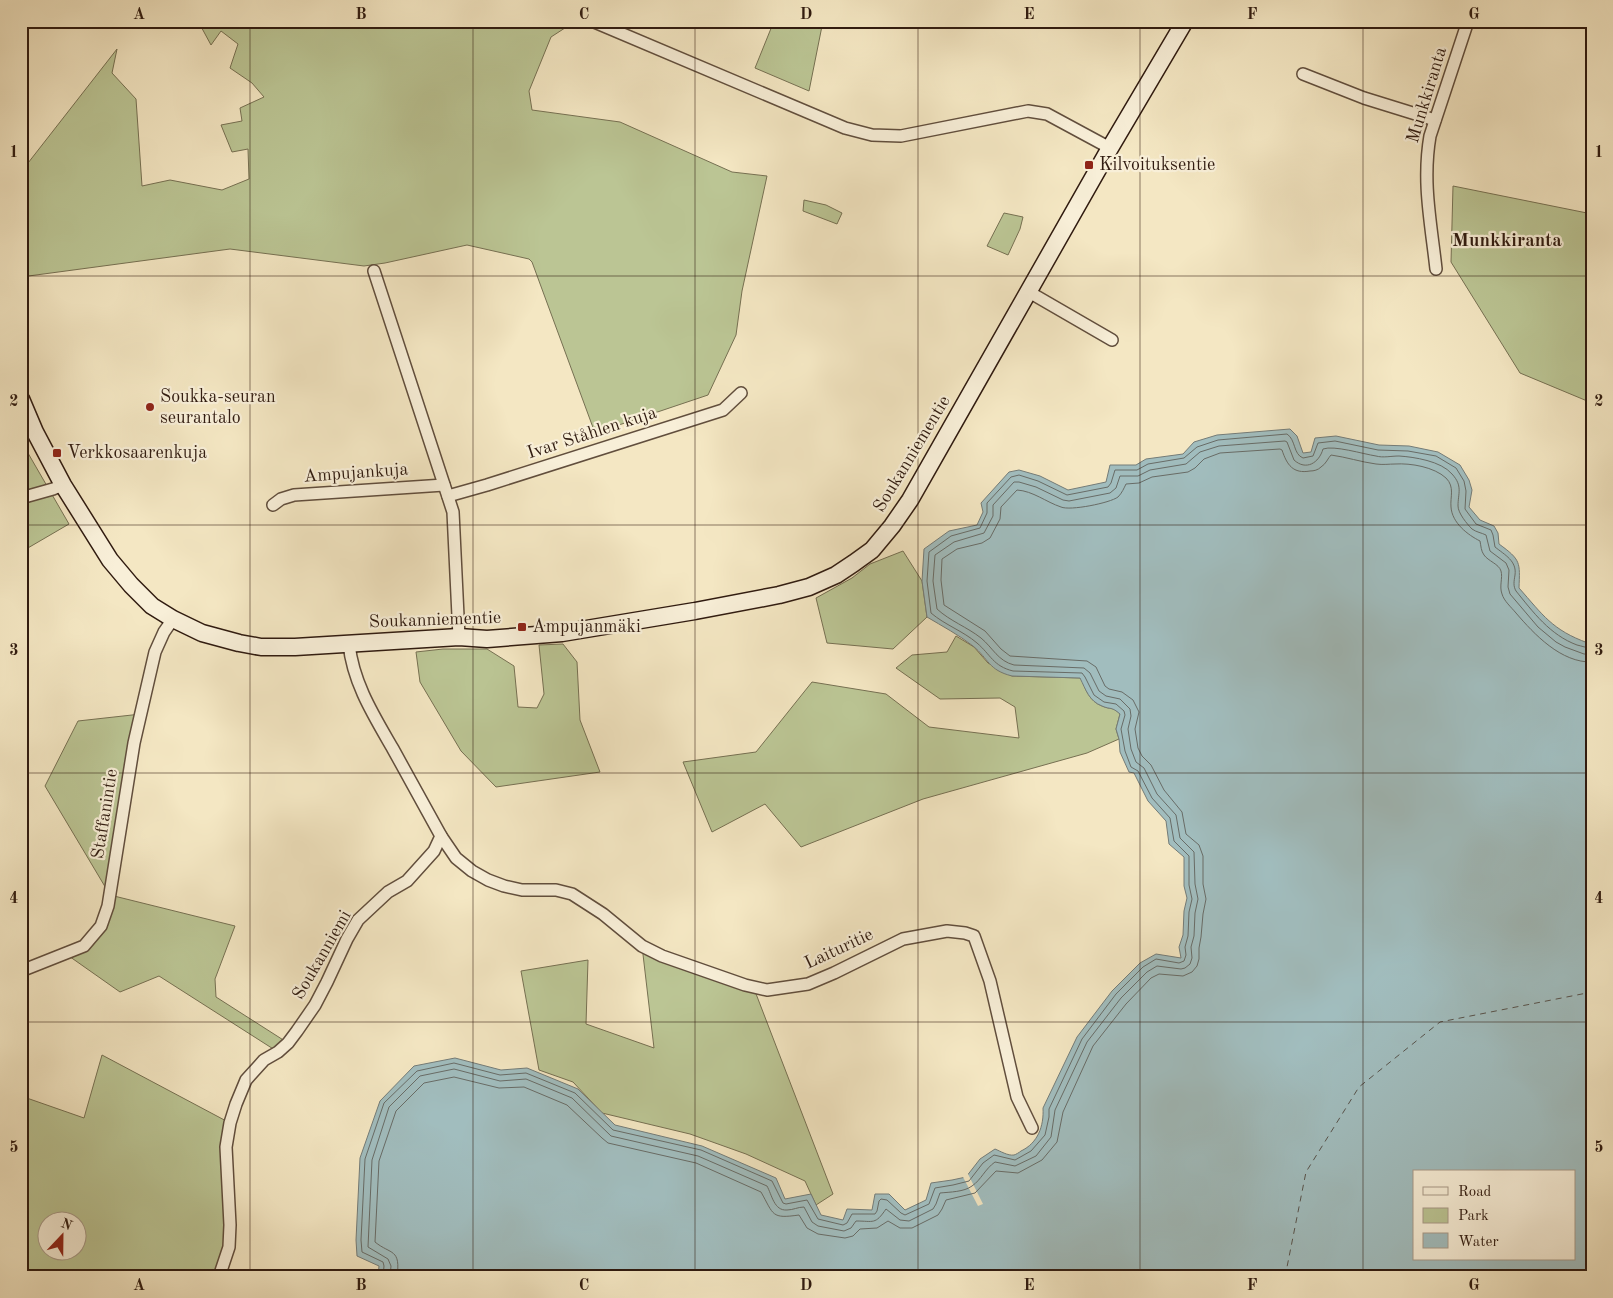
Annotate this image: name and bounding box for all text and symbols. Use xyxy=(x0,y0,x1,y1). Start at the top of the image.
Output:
text: A xyxy=(133,7,145,23)
text: B xyxy=(355,7,367,23)
text: C xyxy=(579,7,589,23)
text: D xyxy=(800,7,812,23)
text: E xyxy=(1023,7,1035,23)
text: F xyxy=(1247,7,1258,23)
text: G xyxy=(1468,7,1480,23)
street label: Munkkiranta xyxy=(1404,45,1450,145)
text: 1 xyxy=(9,145,19,161)
text: 1 xyxy=(1594,145,1604,161)
place label: Kilvoituksentie xyxy=(1099,156,1215,174)
marker: Kilvoituksentie xyxy=(1083,159,1095,171)
district label: Munkkiranta xyxy=(1452,232,1562,251)
place label: Soukka-seuran seurantalo xyxy=(160,388,276,427)
street label: Soukanniementie xyxy=(870,393,954,515)
text: 2 xyxy=(9,394,19,410)
text: 2 xyxy=(1594,394,1604,410)
marker: Soukka-seuran seurantalo xyxy=(144,401,156,413)
street label: Ivar Ståhlen kuja xyxy=(525,404,659,462)
place label: Verkkosaarenkuja xyxy=(67,444,207,462)
marker: Verkkosaarenkuja xyxy=(51,447,63,459)
street label: Ampujankuja xyxy=(303,460,409,486)
street label: Soukanniementie xyxy=(369,609,501,631)
place label: Ampujanmäki xyxy=(532,618,641,636)
marker: Ampujanmäki xyxy=(516,621,528,633)
text: 3 xyxy=(9,643,19,659)
text: 3 xyxy=(1594,643,1604,659)
street label: Staffanintie xyxy=(89,768,121,860)
text: 4 xyxy=(9,891,19,907)
text: 4 xyxy=(1594,891,1604,907)
street label: Soukanniemi xyxy=(289,907,355,1003)
street label: Laituritie xyxy=(802,925,876,973)
text: 5 xyxy=(9,1140,19,1156)
text: 5 xyxy=(1594,1140,1604,1156)
legend xyxy=(1413,1170,1576,1260)
text: Road xyxy=(1458,1185,1492,1200)
text: Park xyxy=(1458,1209,1489,1224)
north arrow xyxy=(38,1210,88,1260)
text: N xyxy=(59,1216,74,1233)
text: Water xyxy=(1458,1235,1499,1250)
text: A xyxy=(133,1278,145,1294)
text: B xyxy=(355,1278,367,1294)
text: C xyxy=(579,1278,589,1294)
text: D xyxy=(800,1278,812,1294)
text: E xyxy=(1023,1278,1035,1294)
text: F xyxy=(1247,1278,1258,1294)
text: G xyxy=(1468,1278,1480,1294)

